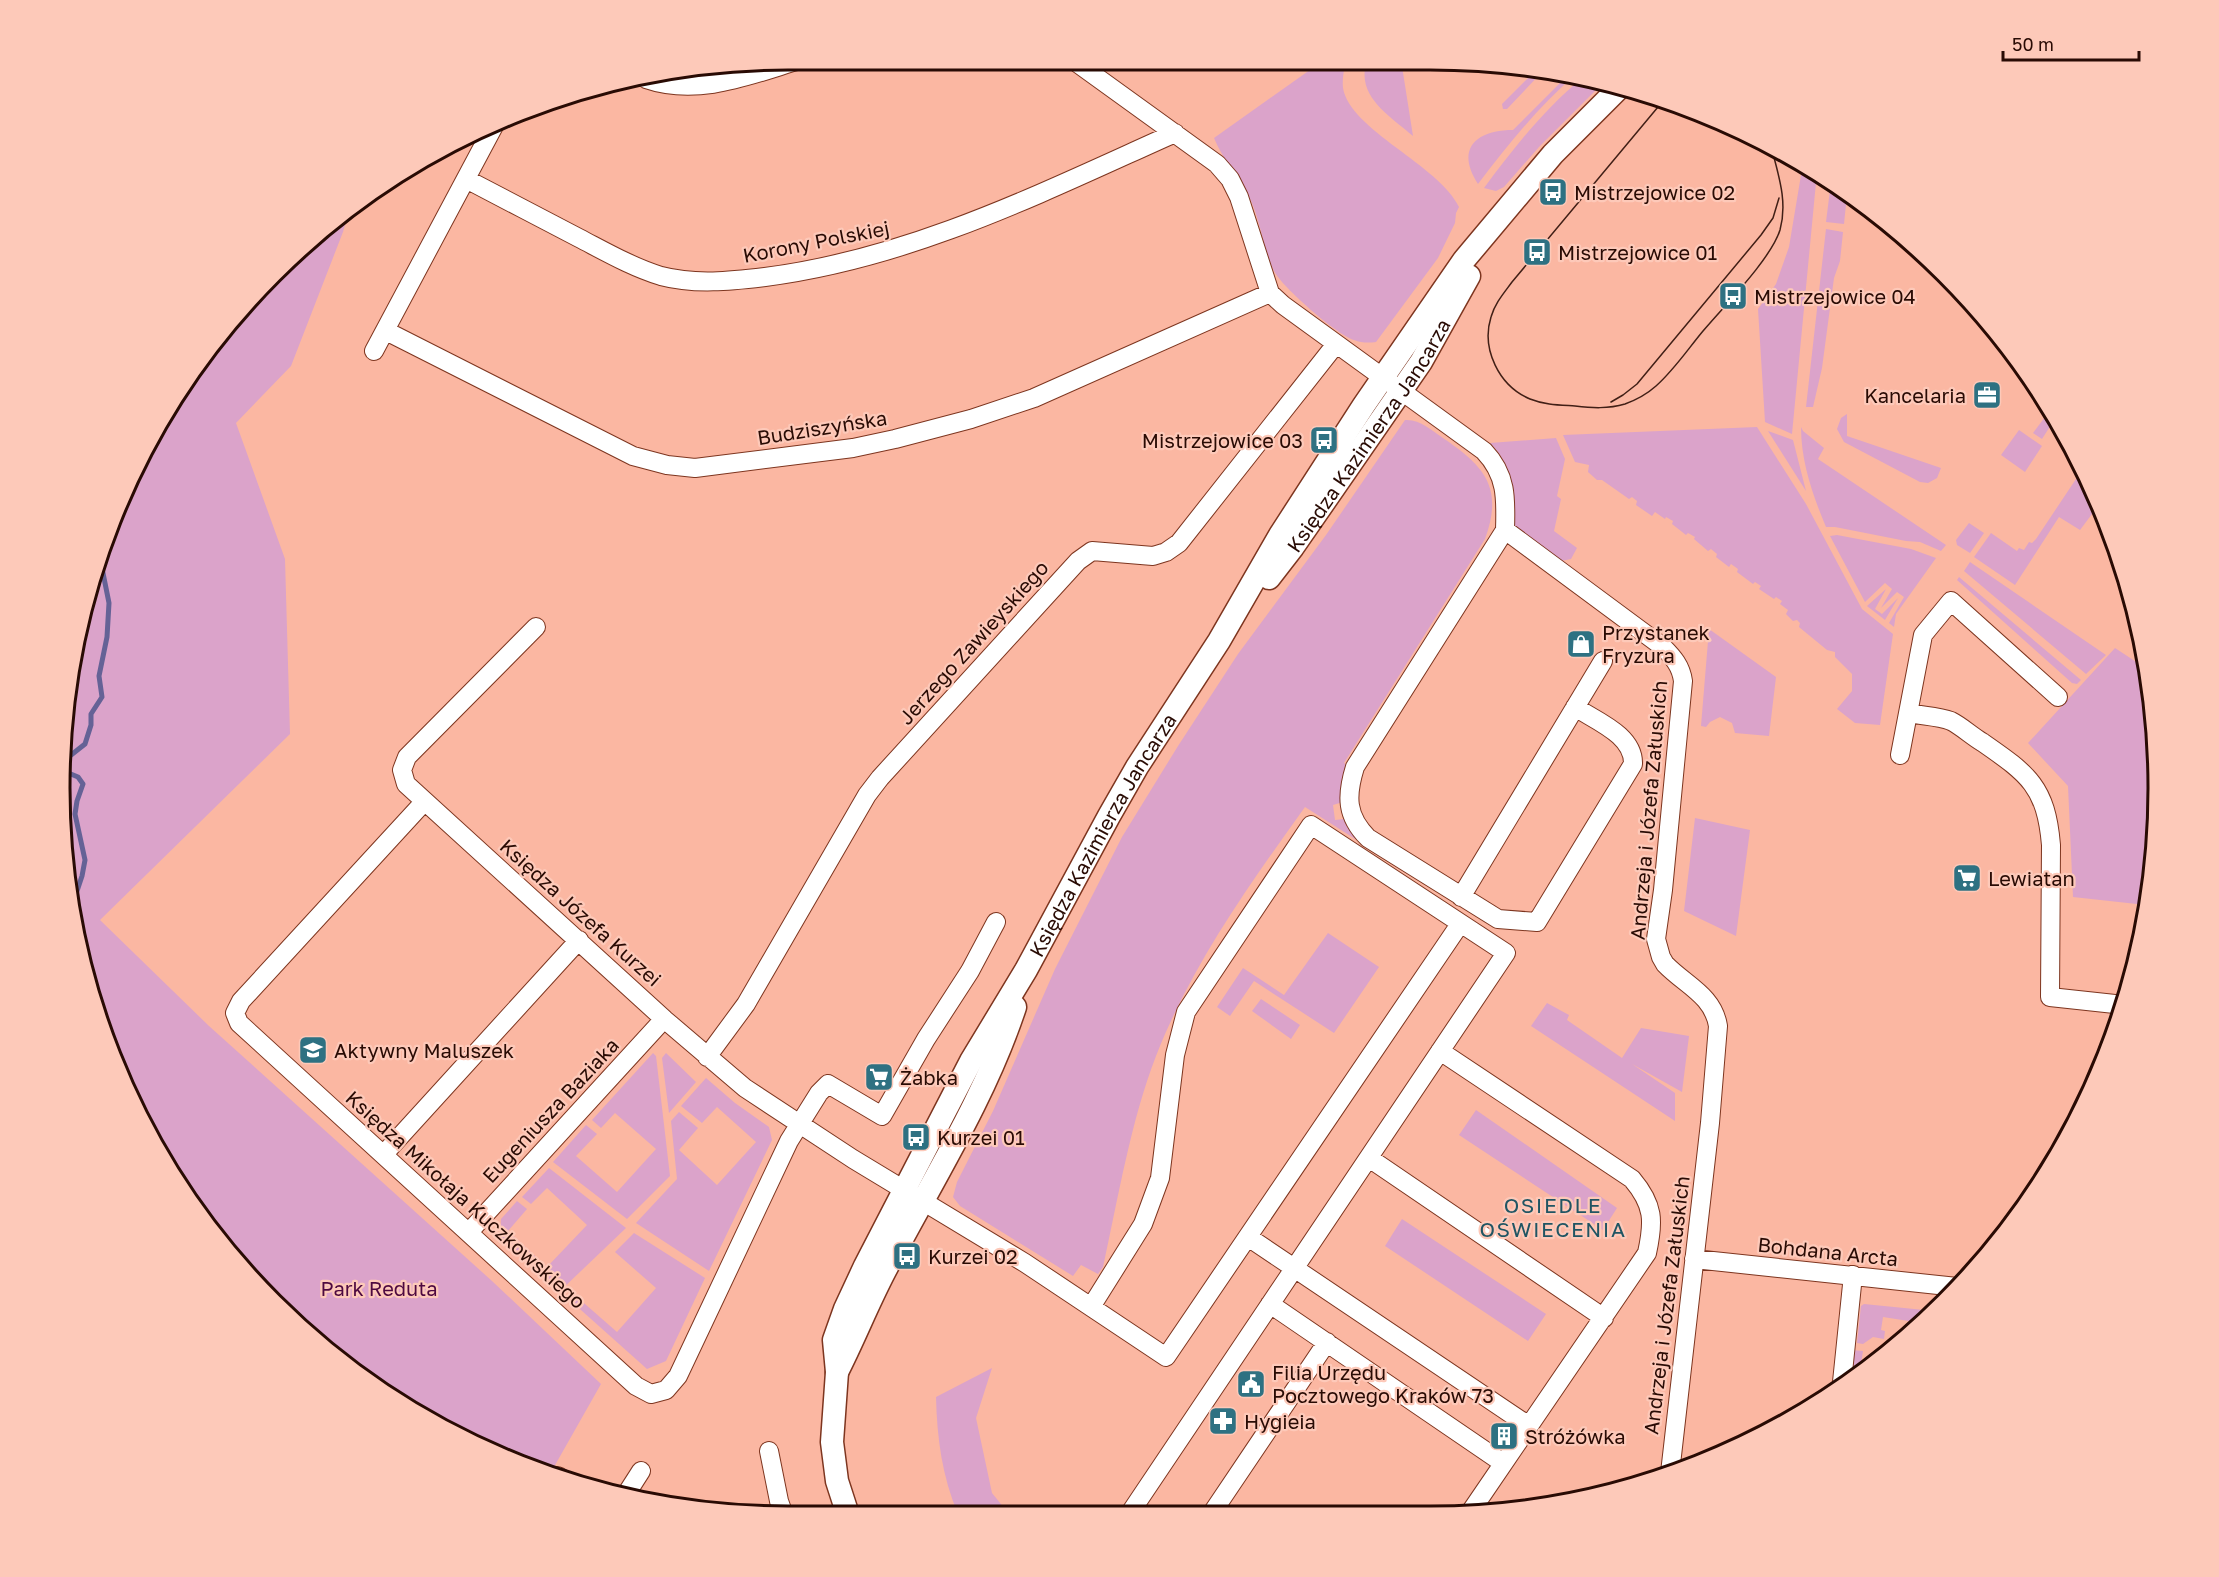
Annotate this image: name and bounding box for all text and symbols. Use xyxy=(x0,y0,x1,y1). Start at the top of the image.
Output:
scale bar xyxy=(2003,24,2140,62)
text: 50 m xyxy=(2012,33,2054,55)
bus stop icon: Mistrzejowice 02 xyxy=(1537,176,1569,208)
place label: Mistrzejowice 02 xyxy=(1574,180,1735,204)
street label: Korony Polskiej xyxy=(741,215,891,267)
bus stop icon: Mistrzejowice 01 xyxy=(1521,236,1553,268)
place label: Mistrzejowice 01 xyxy=(1558,240,1718,264)
bus stop icon: Mistrzejowice 04 xyxy=(1717,280,1749,312)
place label: Mistrzejowice 04 xyxy=(1754,284,1916,308)
street label: Księdza Kazimierza Jancarza xyxy=(1281,314,1455,557)
office icon: Kancelaria xyxy=(1971,379,2003,411)
place label: Kancelaria xyxy=(1864,383,1966,407)
street label: Budziszyńska xyxy=(755,405,889,449)
bus stop icon: Mistrzejowice 03 xyxy=(1308,424,1340,456)
place label: Mistrzejowice 03 xyxy=(1142,428,1303,452)
street label: Jerzego Zawieyskiego xyxy=(893,555,1053,729)
place label: Przystanek Fryzura xyxy=(1602,620,1710,667)
shop icon: Przystanek Fryzura xyxy=(1565,628,1597,660)
street label: Andrzeja i Józefa Załuskich xyxy=(1625,679,1671,941)
street label: Księdza Kazimierza Jancarza xyxy=(1024,709,1181,961)
street label: Księdza Józefa Kurzei xyxy=(495,833,667,991)
supermarket icon: Lewiatan xyxy=(1951,862,1983,894)
place label: Lewiatan xyxy=(1988,866,2075,890)
street label: Eugeniusza Baziaka xyxy=(477,1033,623,1187)
school or university icon: Aktywny Maluszek xyxy=(297,1034,329,1066)
place label: Aktywny Maluszek xyxy=(334,1038,514,1062)
supermarket icon: Żabka xyxy=(863,1061,895,1093)
place label: Żabka xyxy=(900,1065,958,1089)
street label: Księdza Mikołaja Kuczkowskiego xyxy=(341,1085,591,1313)
bus stop icon: Kurzei 01 xyxy=(900,1121,932,1153)
place label: Kurzei 01 xyxy=(937,1125,1025,1149)
street label: Andrzeja i Józefa Załuskich xyxy=(1638,1174,1694,1436)
district label: OSIEDLE OŚWIECENIA xyxy=(1480,1192,1626,1242)
street label: Bohdana Arcta xyxy=(1757,1232,1899,1270)
bus stop icon: Kurzei 02 xyxy=(891,1240,923,1272)
place label: Kurzei 02 xyxy=(928,1244,1018,1268)
park label: Park Reduta xyxy=(321,1276,438,1300)
place label: Filia Urzędu Pocztowego Kraków 73 xyxy=(1272,1360,1494,1407)
public building icon: Filia Urzędu Pocztowego Kraków 73 xyxy=(1235,1368,1267,1400)
pharmacy icon: Hygieia xyxy=(1207,1405,1239,1437)
place label: Hygieia xyxy=(1244,1409,1316,1433)
building icon: Stróżówka xyxy=(1488,1420,1520,1452)
place label: Stróżówka xyxy=(1525,1424,1626,1448)

